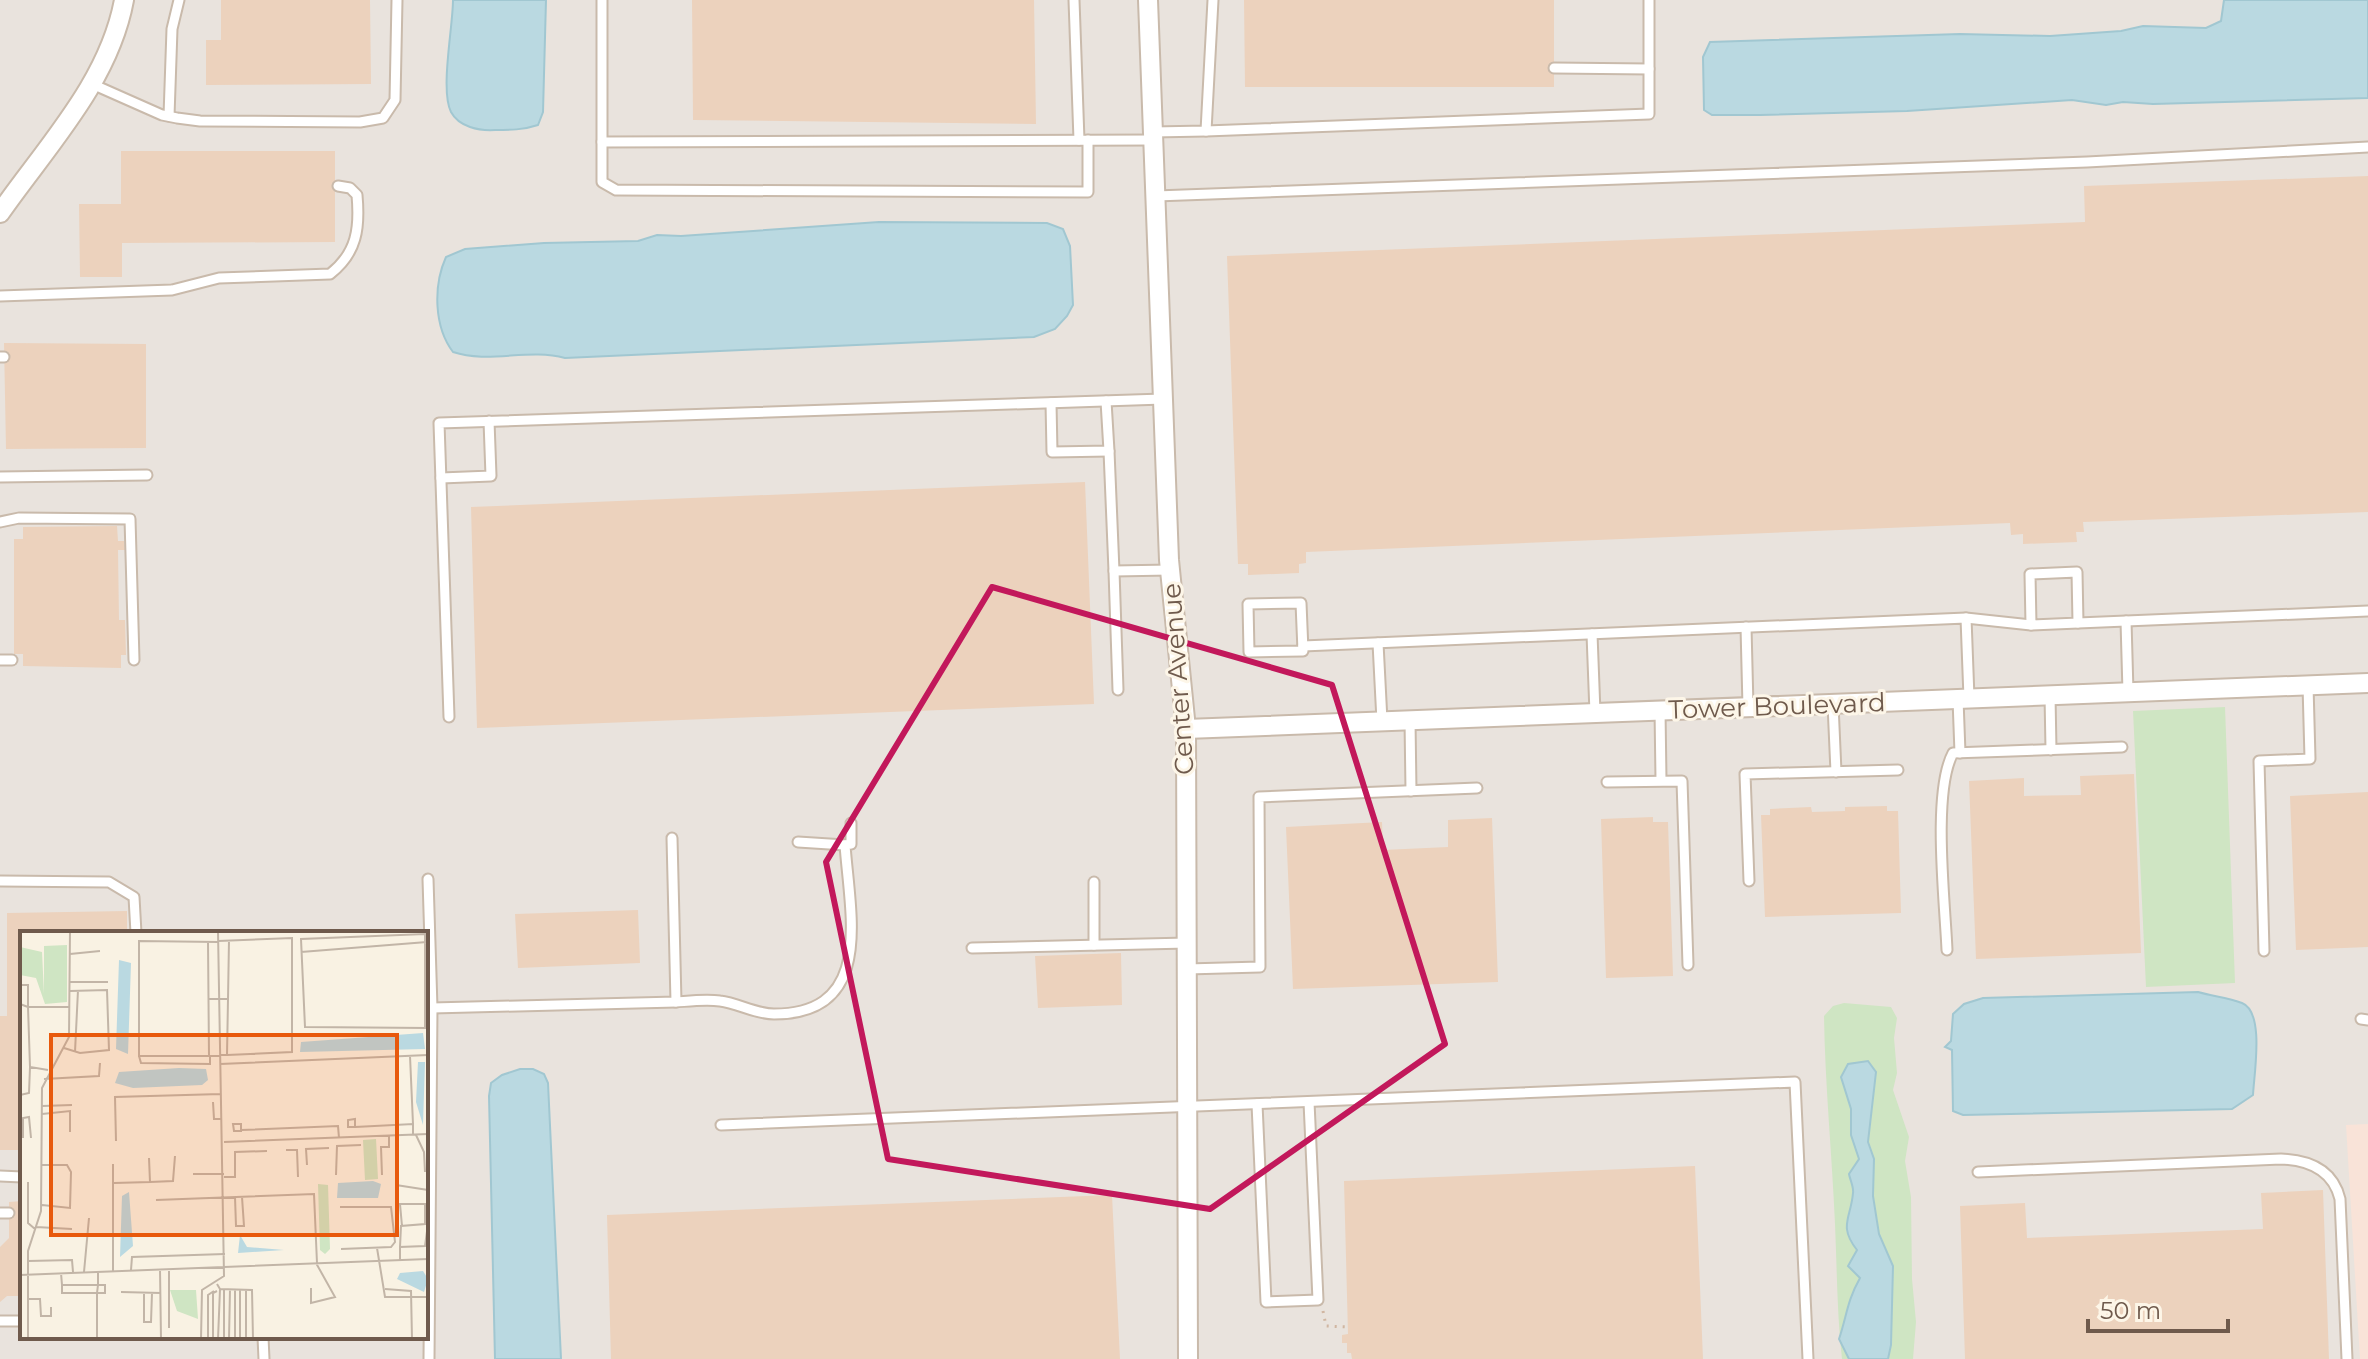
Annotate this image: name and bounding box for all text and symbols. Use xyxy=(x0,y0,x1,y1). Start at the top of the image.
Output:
street label: Center Avenue xyxy=(1155,582,1201,776)
street label: Tower Boulevard xyxy=(1668,686,1886,726)
inset map xyxy=(20,931,428,1339)
scale bar xyxy=(2088,1283,2228,1333)
text: 50 m xyxy=(2100,1296,2161,1325)

